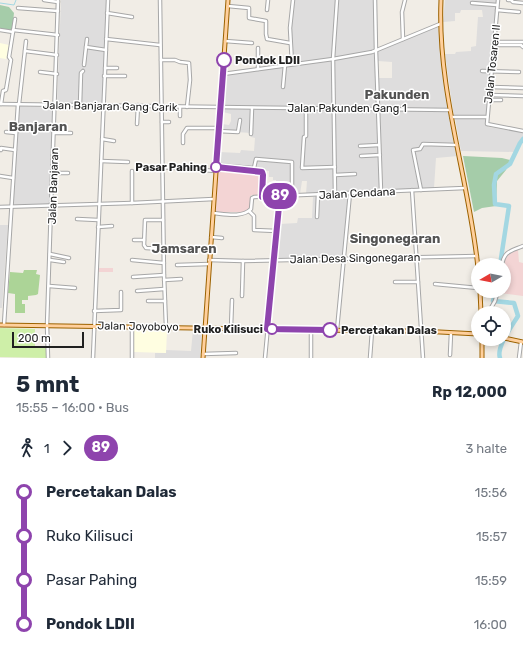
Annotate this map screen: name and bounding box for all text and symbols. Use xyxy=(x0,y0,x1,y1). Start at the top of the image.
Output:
street label: Jalan Tosaren II xyxy=(482,24,503,104)
marker: Pondok LDII xyxy=(216,52,232,68)
place label: Pondok LDII xyxy=(235,54,300,67)
district label: Pakunden xyxy=(365,87,429,102)
street label: Jalan Banjaran Gang Carik xyxy=(42,99,178,114)
street label: Jalan Pakunden Gang 1 xyxy=(287,102,407,115)
district label: Banjaran xyxy=(9,119,67,134)
street label: Jalan Banjaran xyxy=(46,147,61,225)
place label: Pasar Pahing xyxy=(135,161,207,174)
marker: Pasar Pahing xyxy=(210,161,222,173)
line badge: 89 xyxy=(262,183,298,209)
street label: Jalan Cendana xyxy=(318,185,396,202)
text: 89 xyxy=(271,187,289,204)
district label: Singonegaran xyxy=(350,231,440,246)
district label: Jamsaren xyxy=(151,241,217,256)
street label: Jalan Desa Singonegaran xyxy=(290,251,420,266)
north arrow xyxy=(471,258,511,298)
map controls xyxy=(471,258,511,346)
button: locate xyxy=(471,306,511,346)
street label: Jalan Joyoboyo xyxy=(97,319,179,334)
marker: Percetakan Dalas xyxy=(322,322,338,338)
place label: Ruko Kilisuci xyxy=(194,323,263,336)
marker: Ruko Kilisuci xyxy=(266,323,278,335)
place label: Percetakan Dalas xyxy=(341,324,437,337)
scale bar xyxy=(12,330,84,349)
text: 200 m xyxy=(18,332,51,345)
text: 5 mnt xyxy=(16,371,79,398)
text: Rp 12,000 xyxy=(432,383,507,401)
text: 15:55 – 16:00 · Bus xyxy=(16,400,129,415)
icon: walk xyxy=(16,437,38,459)
icon: forward xyxy=(56,437,78,459)
text: 89 xyxy=(92,439,110,456)
text: 1 xyxy=(44,441,50,456)
text: 3 halte xyxy=(465,441,507,456)
text: Percetakan Dalas xyxy=(46,483,177,501)
text: 15:56 xyxy=(475,485,507,500)
text: Ruko Kilisuci xyxy=(46,527,133,545)
text: 15:57 xyxy=(476,529,507,544)
text: Pasar Pahing xyxy=(46,571,137,589)
text: 15:59 xyxy=(475,573,507,588)
text: Pondok LDII xyxy=(46,615,135,633)
text: 16:00 xyxy=(474,617,507,632)

